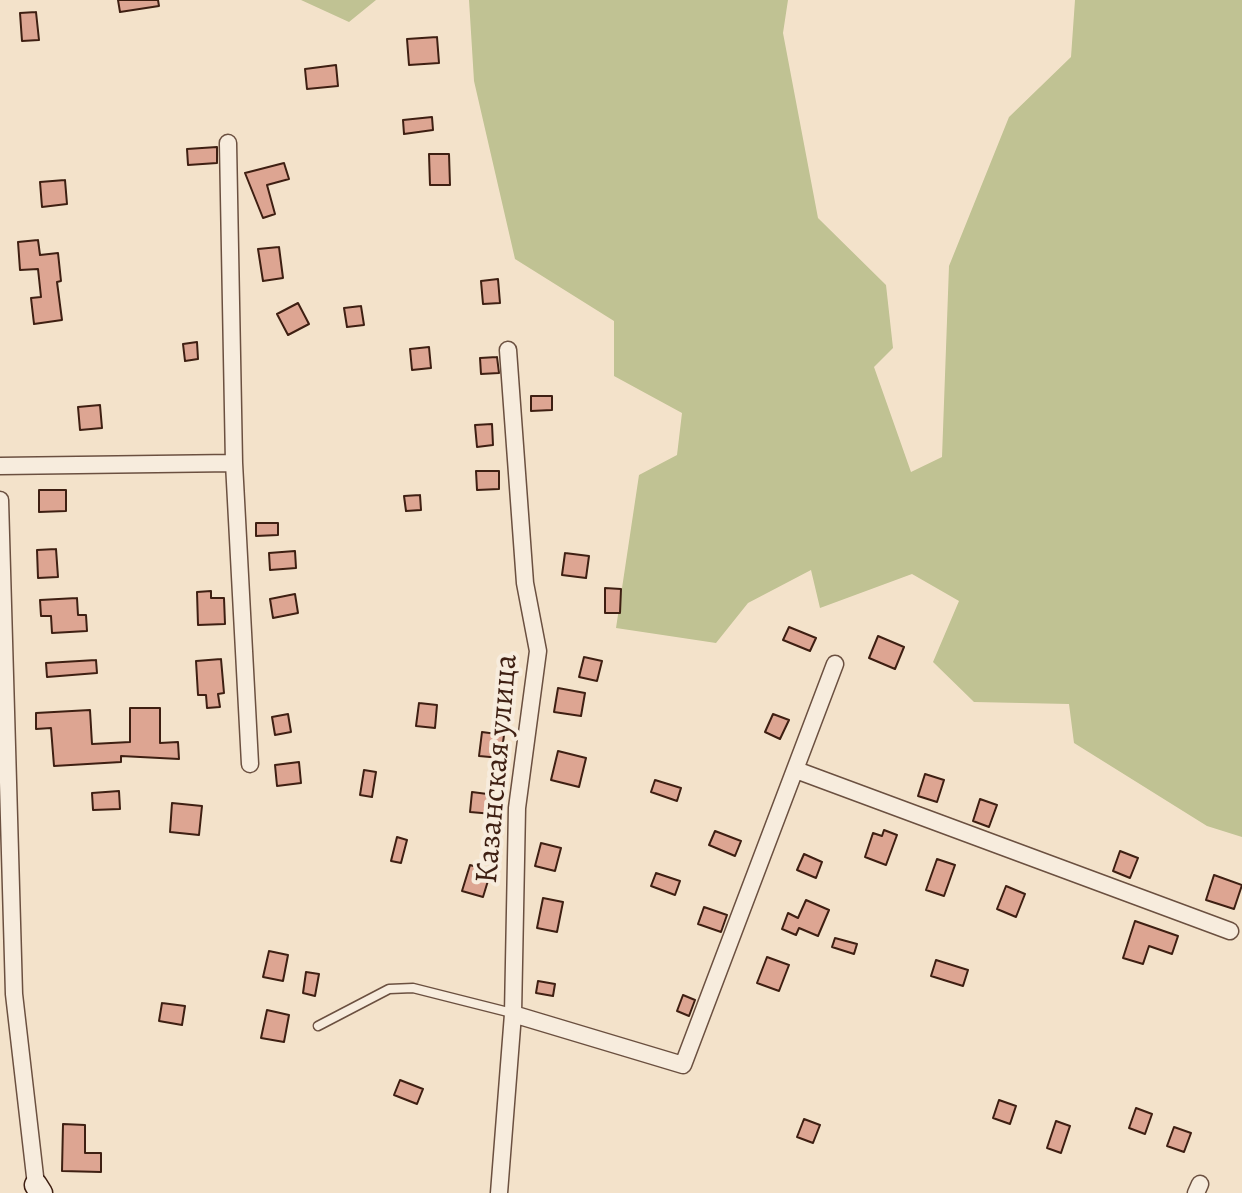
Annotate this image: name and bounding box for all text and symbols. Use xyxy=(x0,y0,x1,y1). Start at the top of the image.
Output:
street label: Казанская улица xyxy=(469,653,527,885)

